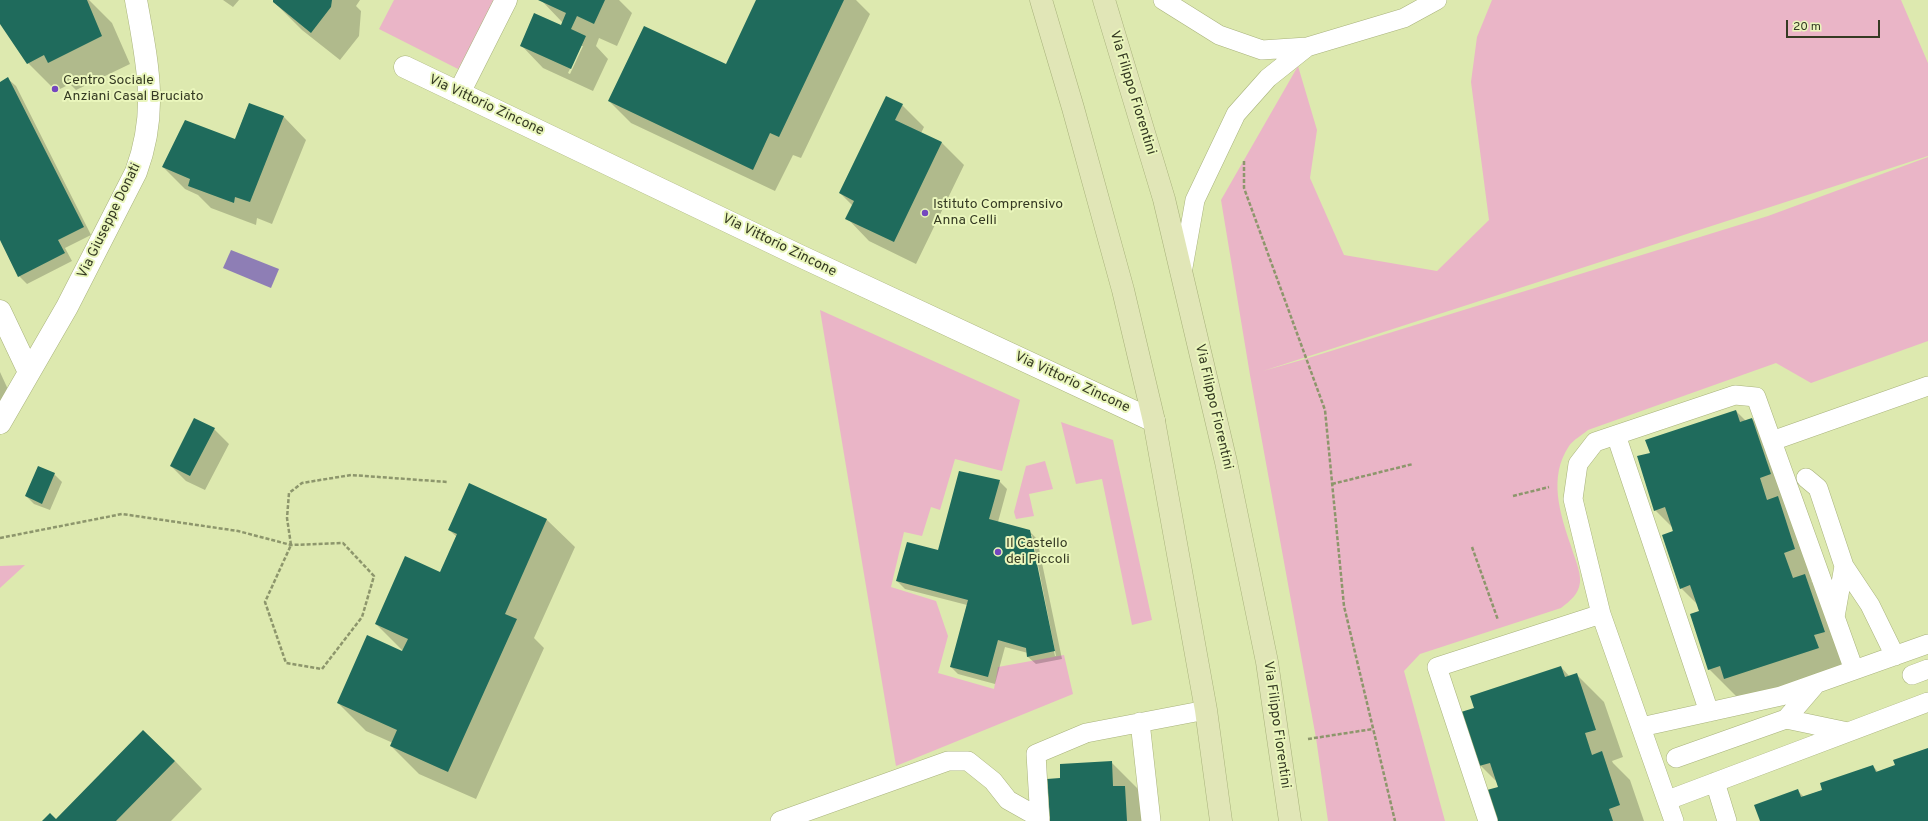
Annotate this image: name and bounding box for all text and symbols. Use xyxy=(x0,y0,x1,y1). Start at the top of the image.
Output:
scale bar xyxy=(1788,12,1882,38)
text: 20 m xyxy=(1793,19,1821,35)
street label: Via Filippo Fiorentini xyxy=(1105,29,1159,157)
street label: Via Vittorio Zincone xyxy=(426,72,546,140)
place label: Centro Sociale Anziani Casal Bruciato xyxy=(63,73,203,106)
marker: Centro Sociale Anziani Casal Bruciato xyxy=(50,84,60,94)
street label: Via Giuseppe Donati xyxy=(75,161,145,281)
place label: Istituto Comprensivo Anna Celli xyxy=(933,197,1063,230)
marker: Istituto Comprensivo Anna Celli xyxy=(920,208,930,218)
street label: Via Vittorio Zincone xyxy=(719,211,839,281)
street label: Via Filippo Fiorentini xyxy=(1190,342,1236,472)
street label: Via Vittorio Zincone xyxy=(1012,349,1132,417)
place label: Il Castello dei Piccoli xyxy=(1006,536,1070,568)
marker: Il Castello dei Piccoli xyxy=(993,547,1003,557)
street label: Via Filippo Fiorentini xyxy=(1259,660,1293,790)

